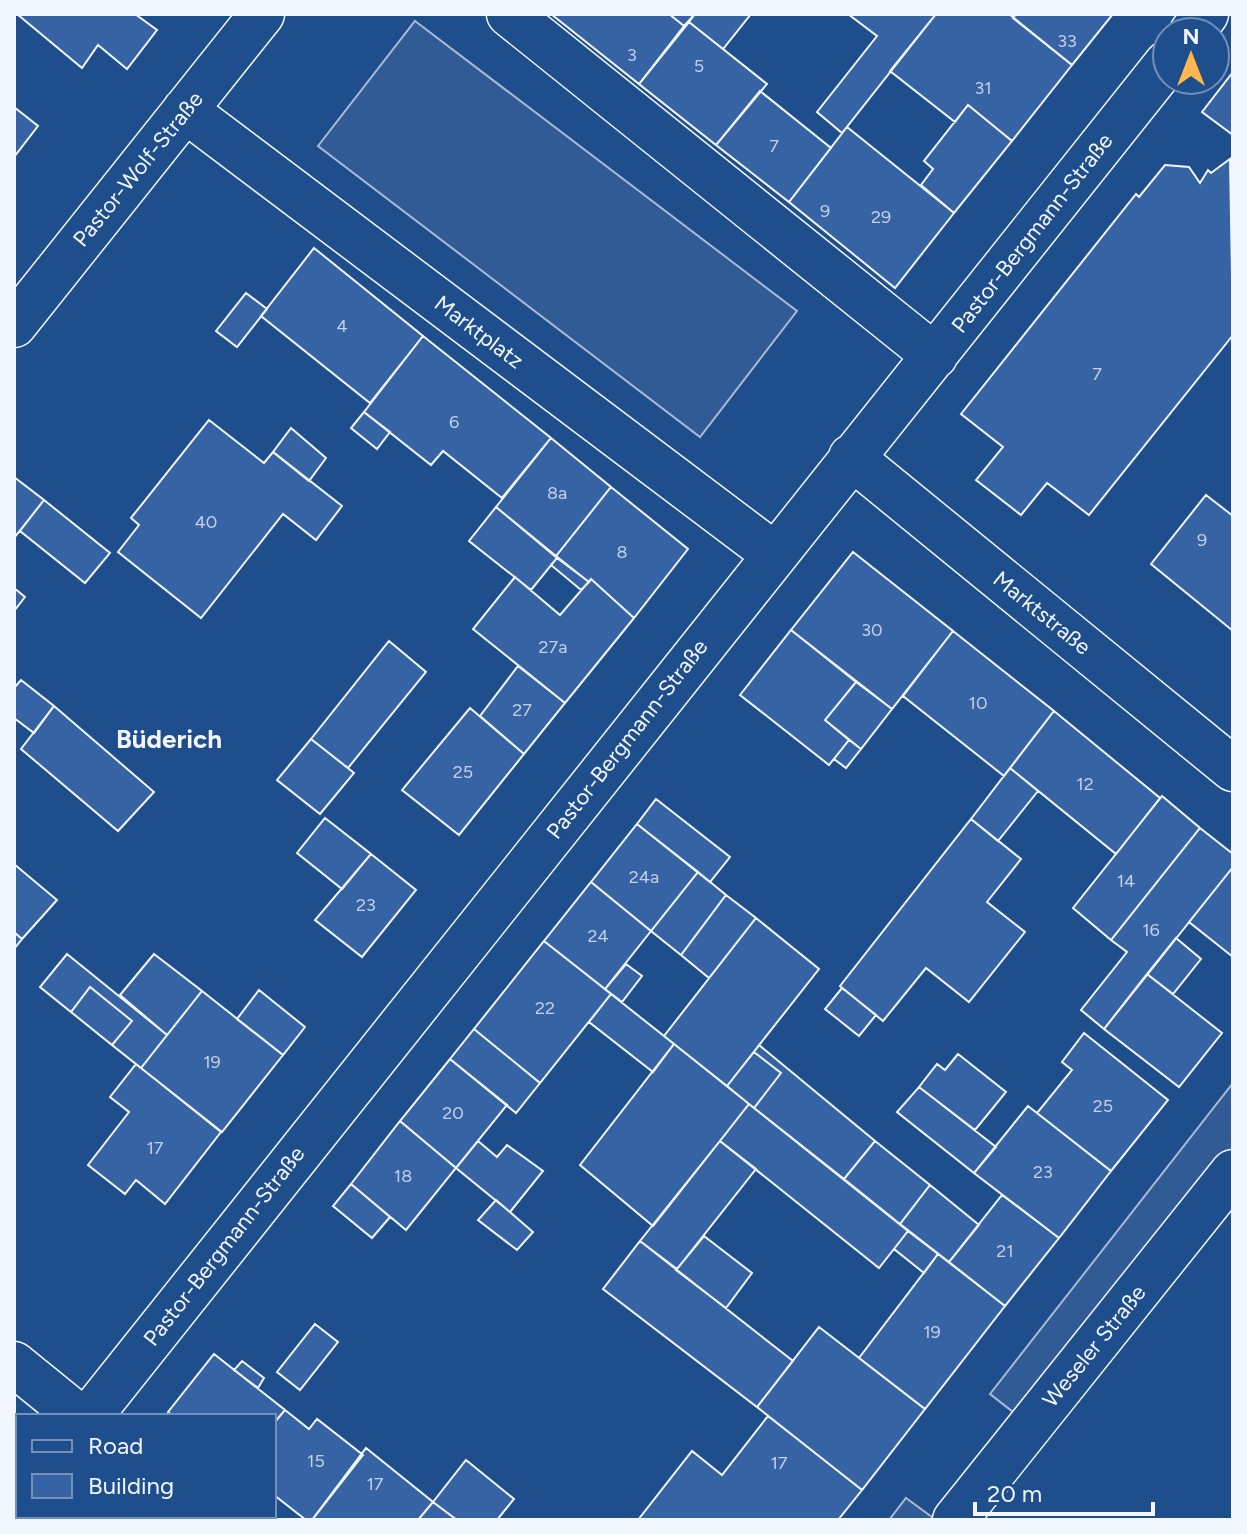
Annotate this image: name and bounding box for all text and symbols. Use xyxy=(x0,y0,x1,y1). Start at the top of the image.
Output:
north arrow xyxy=(1151,16,1231,96)
text: N xyxy=(1182,23,1200,50)
house number: 33 xyxy=(1057,30,1077,52)
house number: 3 xyxy=(627,44,637,66)
house number: 5 xyxy=(694,55,704,77)
house number: 31 xyxy=(974,77,992,99)
street label: Pastor-Wolf-Straße xyxy=(67,86,209,252)
street label: Pastor-Bergmann-Straße xyxy=(946,128,1118,338)
house number: 7 xyxy=(769,135,779,157)
house number: 9 xyxy=(820,200,830,222)
house number: 29 xyxy=(871,206,891,228)
street label: Marktplatz xyxy=(429,290,529,374)
house number: 4 xyxy=(336,315,348,337)
house number: 7 xyxy=(1092,363,1102,385)
house number: 6 xyxy=(449,411,459,433)
house number: 8a xyxy=(547,482,567,504)
house number: 40 xyxy=(195,511,217,533)
house number: 9 xyxy=(1197,529,1207,551)
house number: 8 xyxy=(616,541,628,563)
street label: Marktstraße xyxy=(988,565,1096,661)
house number: 30 xyxy=(861,619,883,641)
street label: Pastor-Bergmann-Straße xyxy=(541,634,713,844)
house number: 27a xyxy=(539,636,567,658)
house number: 10 xyxy=(969,692,987,714)
house number: 27 xyxy=(512,699,532,721)
district label: Büderich xyxy=(116,723,222,755)
house number: 25 xyxy=(453,761,473,783)
house number: 12 xyxy=(1076,773,1094,795)
house number: 24a xyxy=(629,866,659,888)
house number: 14 xyxy=(1117,870,1135,892)
house number: 23 xyxy=(356,894,376,916)
house number: 16 xyxy=(1142,919,1160,941)
house number: 24 xyxy=(587,925,609,947)
house number: 22 xyxy=(535,997,555,1019)
house number: 19 xyxy=(203,1051,221,1073)
house number: 25 xyxy=(1093,1095,1113,1117)
house number: 20 xyxy=(442,1102,464,1124)
house number: 17 xyxy=(146,1137,164,1159)
street label: Pastor-Bergmann-Straße xyxy=(138,1141,310,1351)
house number: 23 xyxy=(1033,1161,1053,1183)
house number: 18 xyxy=(394,1165,412,1187)
house number: 21 xyxy=(996,1240,1014,1262)
street label: Weseler Straße xyxy=(1037,1280,1151,1412)
house number: 19 xyxy=(923,1321,941,1343)
legend xyxy=(16,1414,276,1518)
text: Road xyxy=(88,1431,143,1460)
house number: 15 xyxy=(307,1450,325,1472)
house number: 17 xyxy=(770,1452,788,1474)
scale bar xyxy=(975,1466,1153,1516)
text: Building xyxy=(88,1471,174,1500)
house number: 17 xyxy=(366,1473,384,1495)
text: 20 m xyxy=(987,1479,1042,1508)

